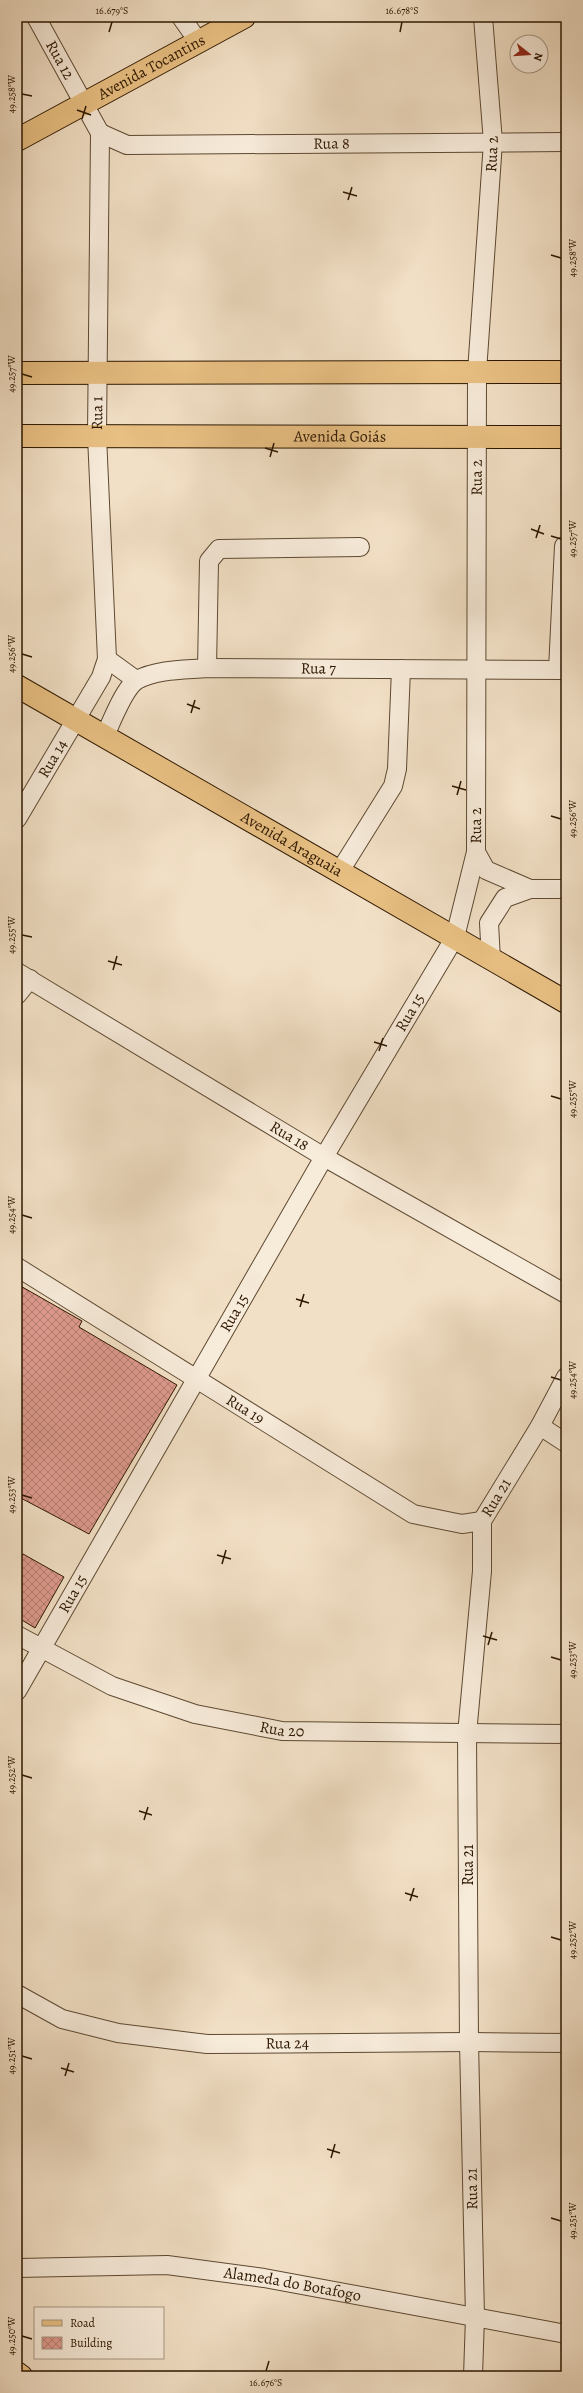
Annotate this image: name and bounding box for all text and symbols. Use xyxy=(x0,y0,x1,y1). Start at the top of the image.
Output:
text: 16.679°S xyxy=(96,4,128,17)
text: 16.678°S xyxy=(385,4,419,17)
street label: Avenida Tocantins xyxy=(93,29,209,106)
north arrow xyxy=(509,34,549,74)
street label: Rua 12 xyxy=(40,36,80,84)
text: N xyxy=(530,51,546,63)
text: 49.258°W xyxy=(5,74,18,113)
street label: Rua 8 xyxy=(313,132,350,155)
street label: Rua 2 xyxy=(480,135,504,173)
text: 49.258°W xyxy=(566,238,579,277)
text: 49.257°W xyxy=(5,354,18,393)
street label: Rua 1 xyxy=(86,396,108,430)
street label: Avenida Goiás xyxy=(293,426,386,448)
street label: Rua 2 xyxy=(466,459,488,496)
text: 49.257°W xyxy=(566,519,579,558)
text: 49.256°W xyxy=(5,634,18,673)
street label: Rua 7 xyxy=(301,658,336,680)
street label: Rua 14 xyxy=(33,735,73,782)
text: 49.256°W xyxy=(566,799,579,838)
street label: Avenida Araguaia xyxy=(236,806,347,882)
street label: Rua 2 xyxy=(465,807,487,844)
text: 49.255°W xyxy=(5,915,18,954)
street label: Rua 15 xyxy=(390,989,430,1036)
text: 49.255°W xyxy=(566,1079,579,1118)
street label: Rua 18 xyxy=(266,1116,313,1156)
text: 49.254°W xyxy=(5,1195,18,1234)
street label: Rua 15 xyxy=(215,1290,254,1336)
text: 49.254°W xyxy=(566,1360,579,1399)
street label: Rua 19 xyxy=(222,1389,269,1430)
street label: Rua 21 xyxy=(476,1474,517,1521)
text: 49.253°W xyxy=(5,1475,18,1514)
street label: Rua 15 xyxy=(53,1571,93,1617)
text: 49.253°W xyxy=(566,1640,579,1679)
street label: Rua 20 xyxy=(258,1716,304,1742)
text: 49.252°W xyxy=(5,1755,18,1794)
street label: Rua 21 xyxy=(457,1844,479,1886)
text: 49.252°W xyxy=(566,1920,579,1959)
street label: Rua 24 xyxy=(265,2032,309,2055)
text: 49.251°W xyxy=(5,2037,18,2074)
street label: Rua 21 xyxy=(461,2167,483,2210)
text: 49.251°W xyxy=(566,2202,579,2239)
street label: Alameda do Botafogo xyxy=(222,2262,363,2307)
legend xyxy=(34,2307,164,2359)
text: Road xyxy=(70,2315,96,2331)
text: 49.250°W xyxy=(5,2316,18,2355)
text: Building xyxy=(70,2335,112,2351)
text: 16.676°S xyxy=(250,2376,282,2389)

